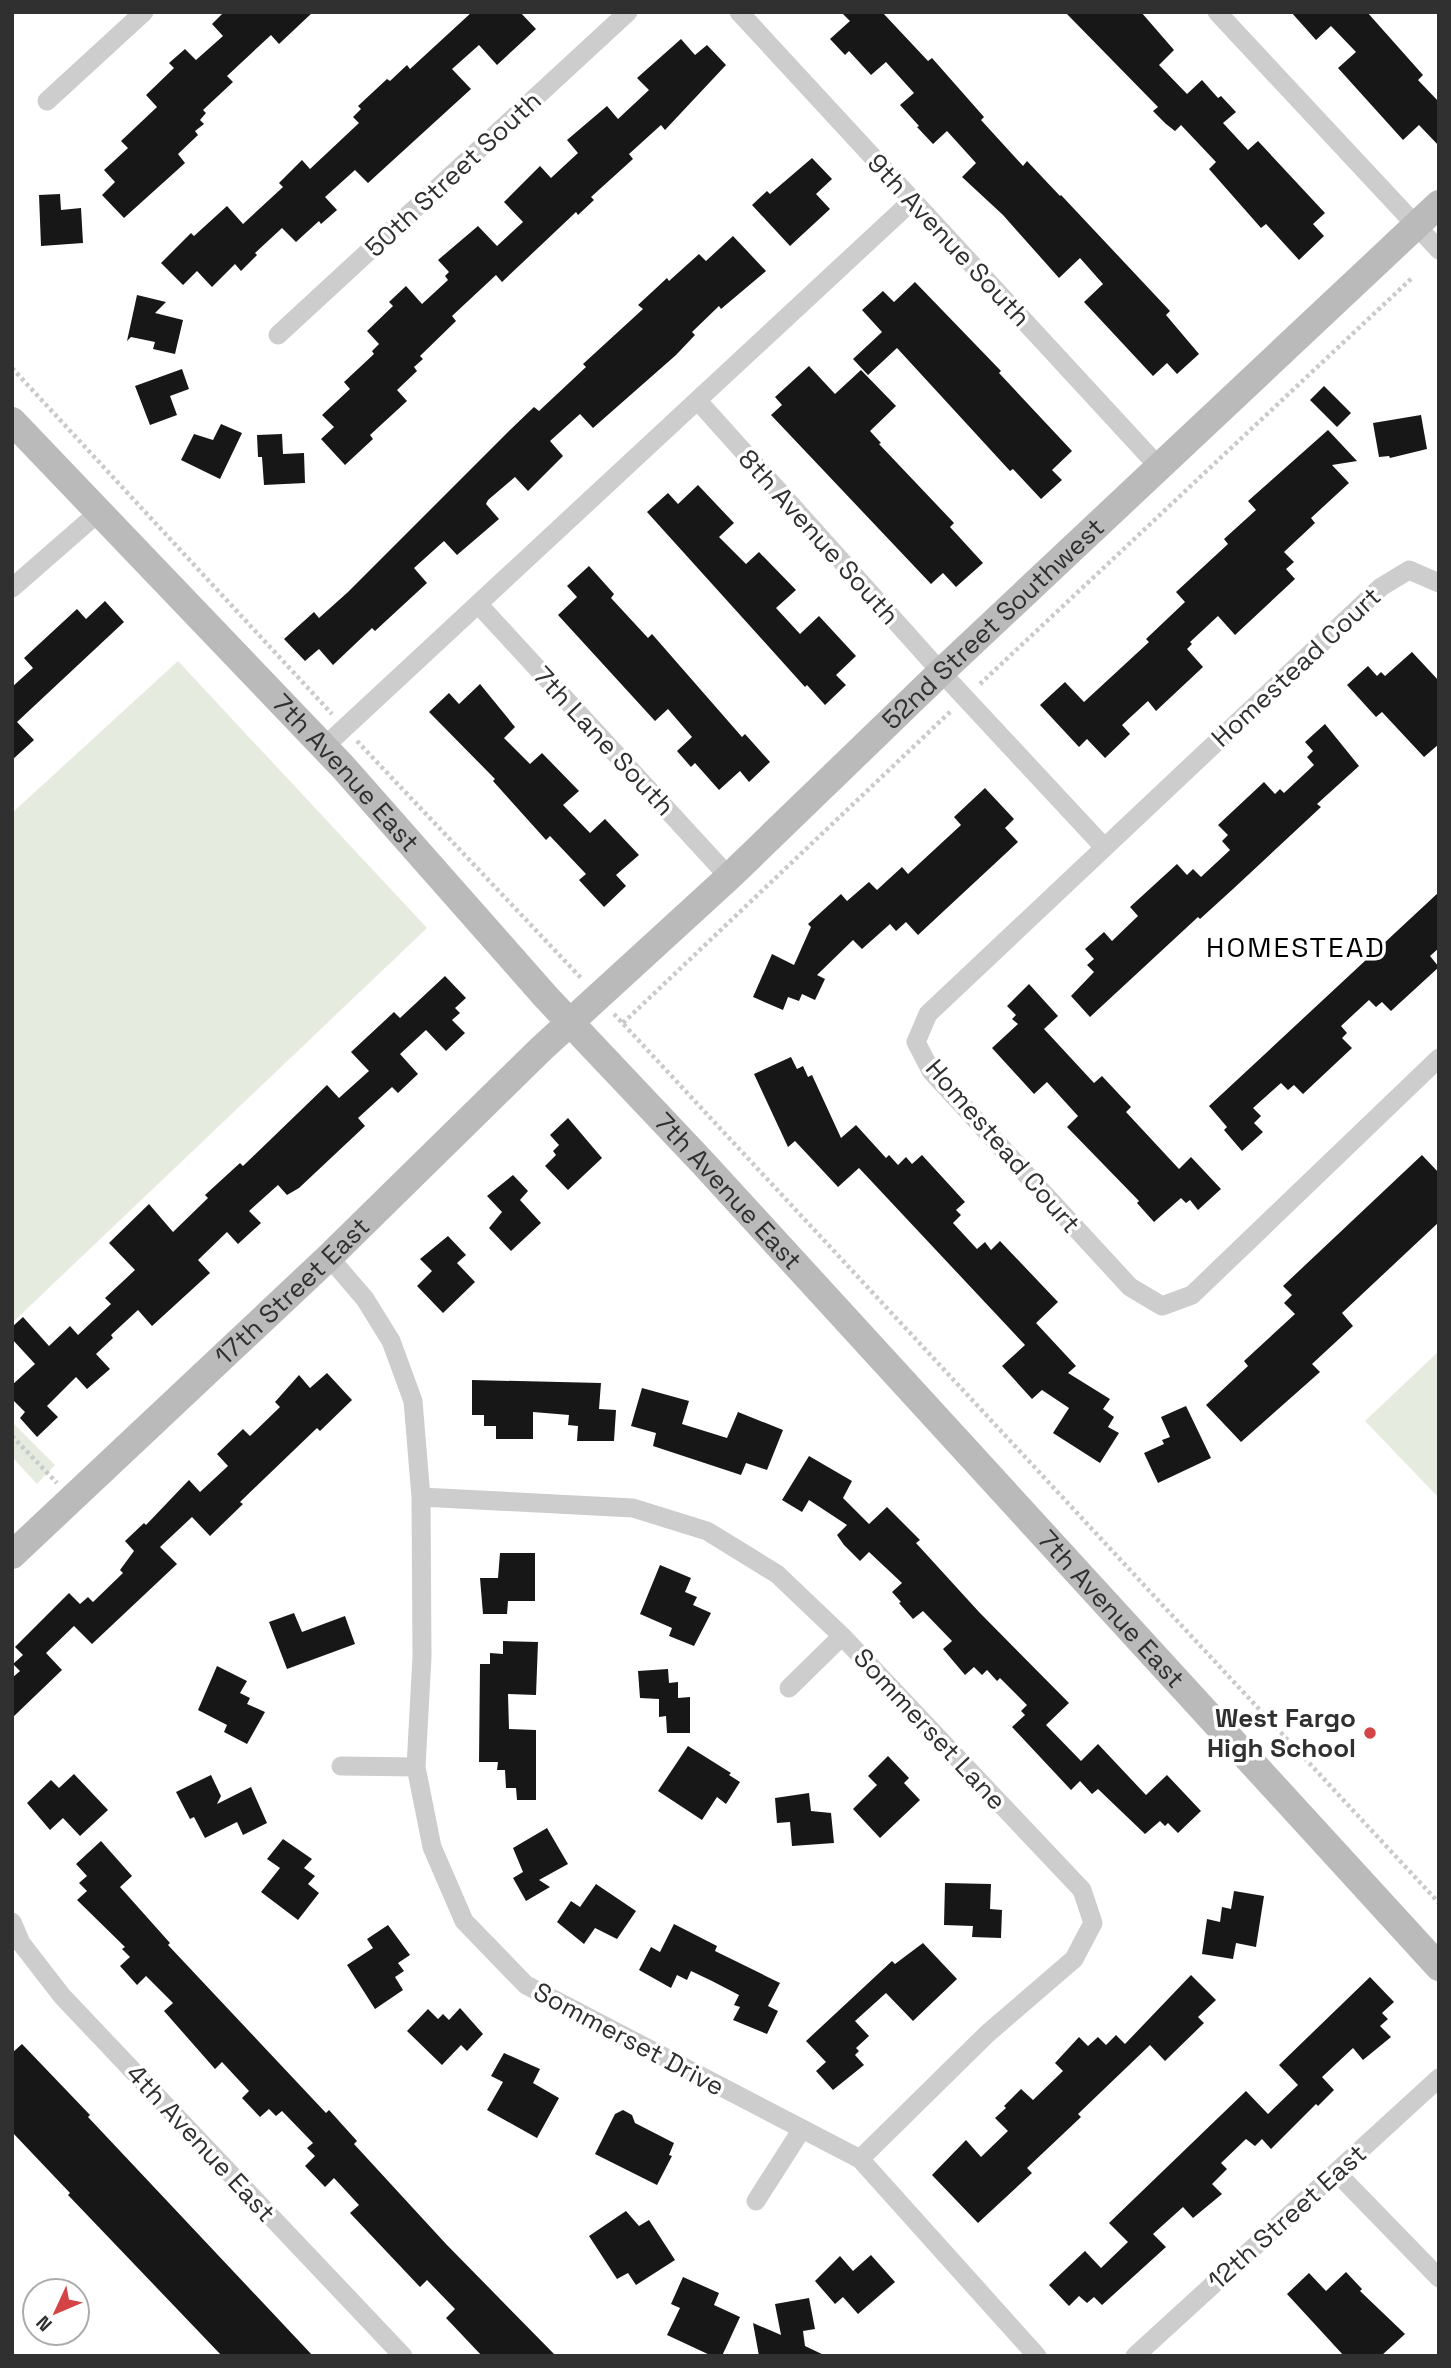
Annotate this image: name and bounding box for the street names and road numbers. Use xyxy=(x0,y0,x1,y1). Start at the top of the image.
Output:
street label: 50th Street South xyxy=(358,84,548,264)
street label: 9th Avenue South xyxy=(860,146,1038,334)
street label: 8th Avenue South xyxy=(731,442,907,632)
street label: 52nd Street Southwest xyxy=(875,510,1112,737)
street label: Homestead Court xyxy=(1204,580,1388,754)
street label: 7th Lane South xyxy=(526,659,682,823)
street label: 7th Avenue East xyxy=(265,687,427,859)
street label: Homestead Court xyxy=(918,1052,1088,1240)
street label: 7th Avenue East xyxy=(647,1105,809,1277)
street label: 17th Street East xyxy=(208,1209,377,1373)
street label: 7th Avenue East xyxy=(1031,1523,1192,1695)
street label: Sommerset Lane xyxy=(846,1641,1014,1817)
street label: Sommerset Drive xyxy=(528,1974,730,2104)
street label: 4th Avenue East xyxy=(119,2057,283,2229)
street label: 12th Street East xyxy=(1201,2137,1373,2297)

